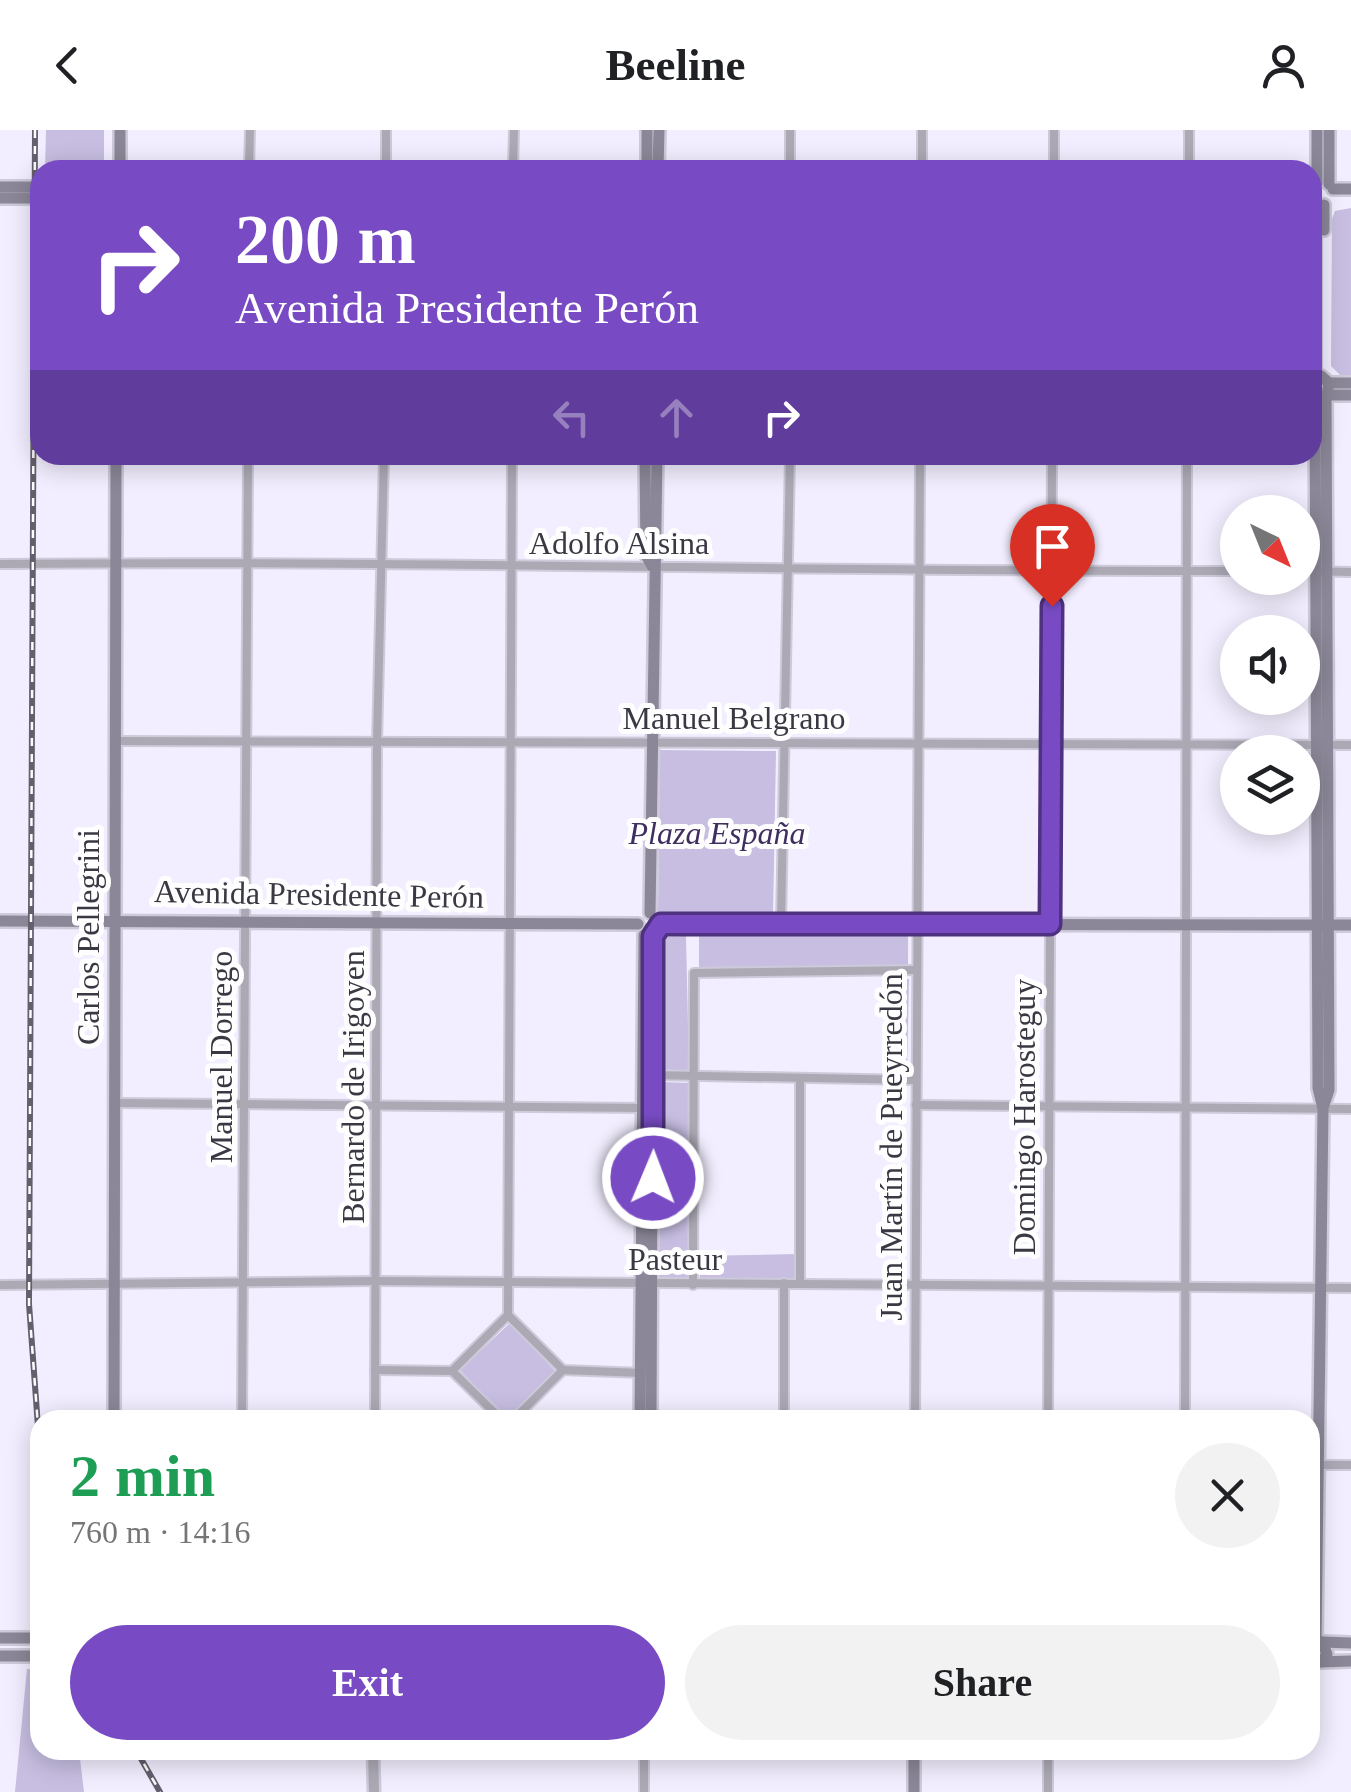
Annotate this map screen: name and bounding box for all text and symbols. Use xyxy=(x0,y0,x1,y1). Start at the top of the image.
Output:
icon: back xyxy=(40,38,95,93)
icon: person xyxy=(1256,38,1311,93)
text: Beeline xyxy=(606,40,745,90)
icon: right xyxy=(70,200,200,330)
text: 200 m xyxy=(235,201,416,278)
text: Avenida Presidente Perón xyxy=(235,283,699,333)
icon: left xyxy=(544,390,599,445)
icon: ahead xyxy=(649,390,704,445)
icon: right xyxy=(754,390,809,445)
north arrow xyxy=(1220,495,1320,595)
map controls xyxy=(1220,495,1320,835)
pin xyxy=(1010,504,1095,607)
icon: arrive xyxy=(1025,519,1080,574)
street label: Adolfo Alsina xyxy=(529,525,709,561)
button: sound xyxy=(1220,615,1320,715)
street label: Manuel Belgrano xyxy=(622,700,846,736)
button: layers xyxy=(1220,735,1320,835)
park label: Plaza España xyxy=(628,815,805,851)
street label: Carlos Pellegrini xyxy=(70,829,106,1045)
street label: Avenida Presidente Perón xyxy=(154,873,484,915)
street label: Bernardo de Irigoyen xyxy=(335,950,371,1224)
street label: Manuel Dorrego xyxy=(203,951,239,1163)
street label: Juan Martín de Pueyrredón xyxy=(873,973,909,1321)
street label: Domingo Harosteguy xyxy=(1006,979,1042,1255)
position arrow xyxy=(601,1126,705,1230)
street label: Pasteur xyxy=(628,1241,722,1277)
text: 2 min xyxy=(70,1443,215,1509)
button: close xyxy=(1175,1443,1280,1548)
text: 760 m · 14:16 xyxy=(70,1514,250,1550)
button: Exit xyxy=(70,1625,665,1740)
button: Share xyxy=(685,1625,1280,1740)

